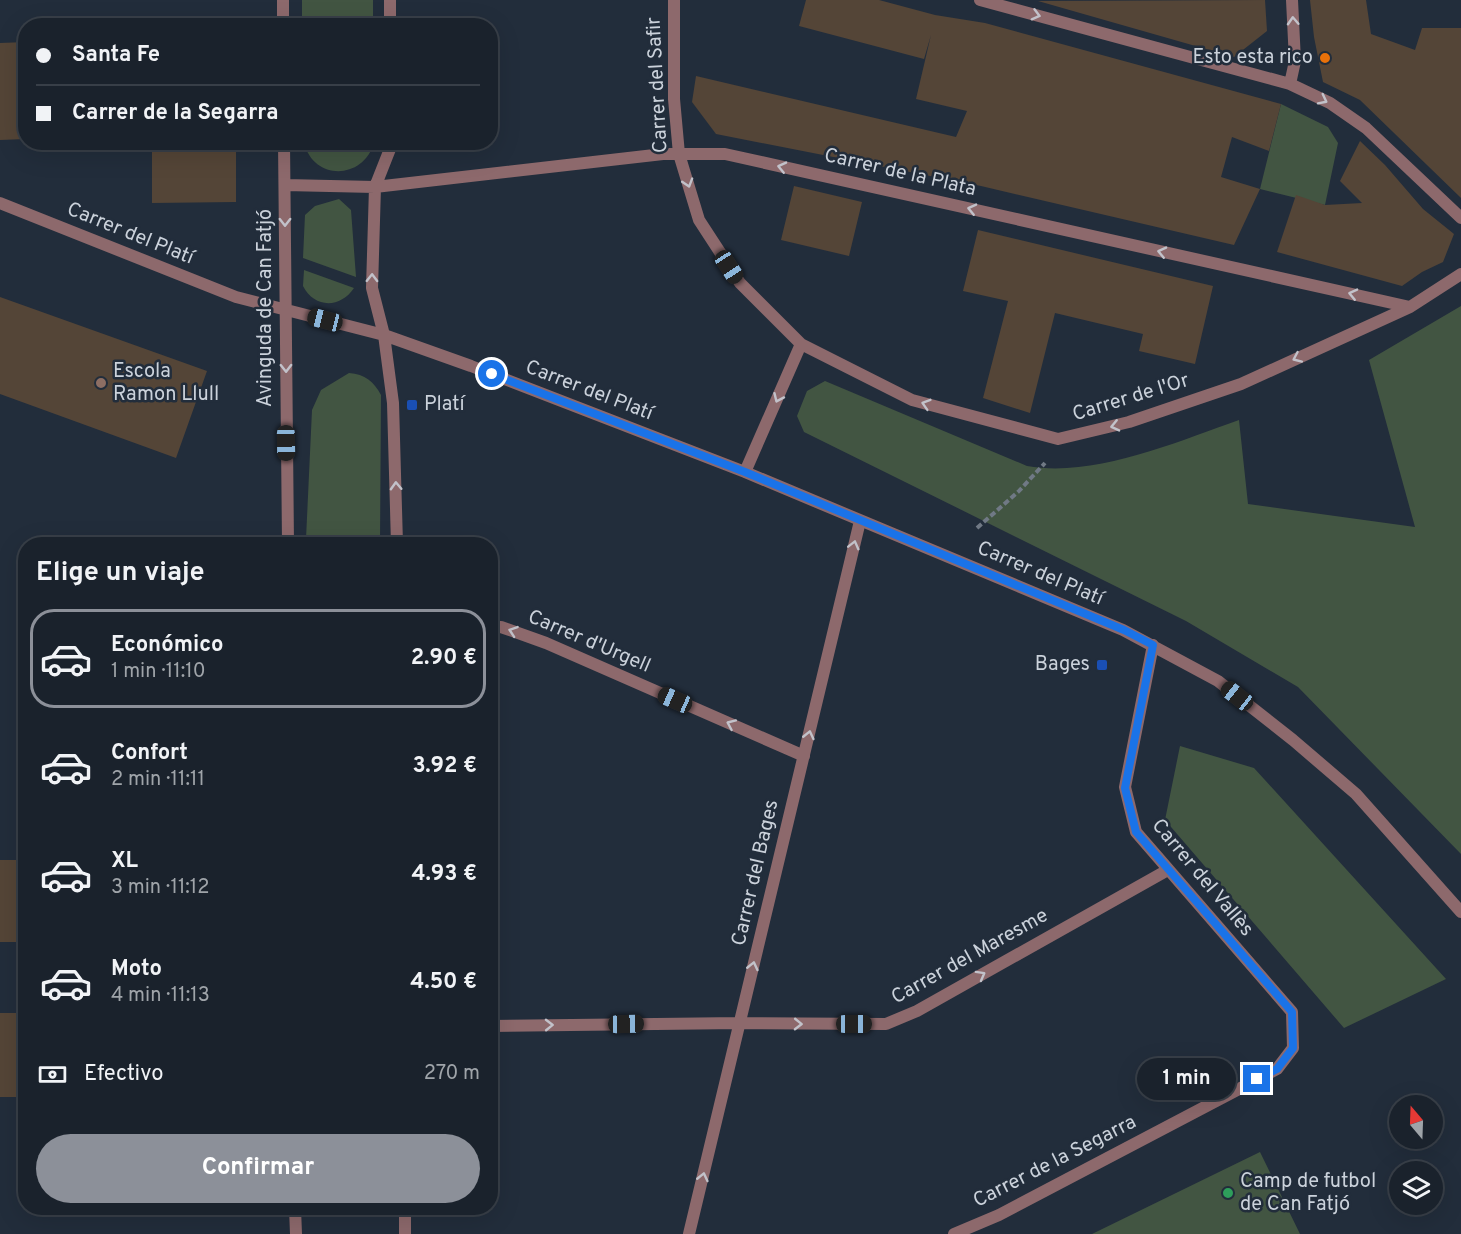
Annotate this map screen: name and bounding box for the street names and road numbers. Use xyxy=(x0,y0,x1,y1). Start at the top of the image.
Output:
street label: Carrer del Safir xyxy=(641,16,675,154)
street label: Carrer de la Plata xyxy=(821,143,979,203)
street label: Carrer del Platí xyxy=(63,197,199,272)
street label: Avinguda de Can Fatjó xyxy=(253,209,279,407)
street label: Carrer del Platí xyxy=(521,355,658,428)
street label: Carrer de l'Or xyxy=(1069,368,1193,428)
street label: Carrer del Platí xyxy=(973,536,1109,613)
street label: Carrer d'Urgell xyxy=(524,604,654,680)
street label: Carrer del Bages xyxy=(727,797,785,949)
street label: Carrer del Vallès xyxy=(1145,814,1259,942)
street label: Carrer del Maresme xyxy=(887,903,1053,1011)
street label: Carrer de la Segarra xyxy=(969,1110,1141,1214)

